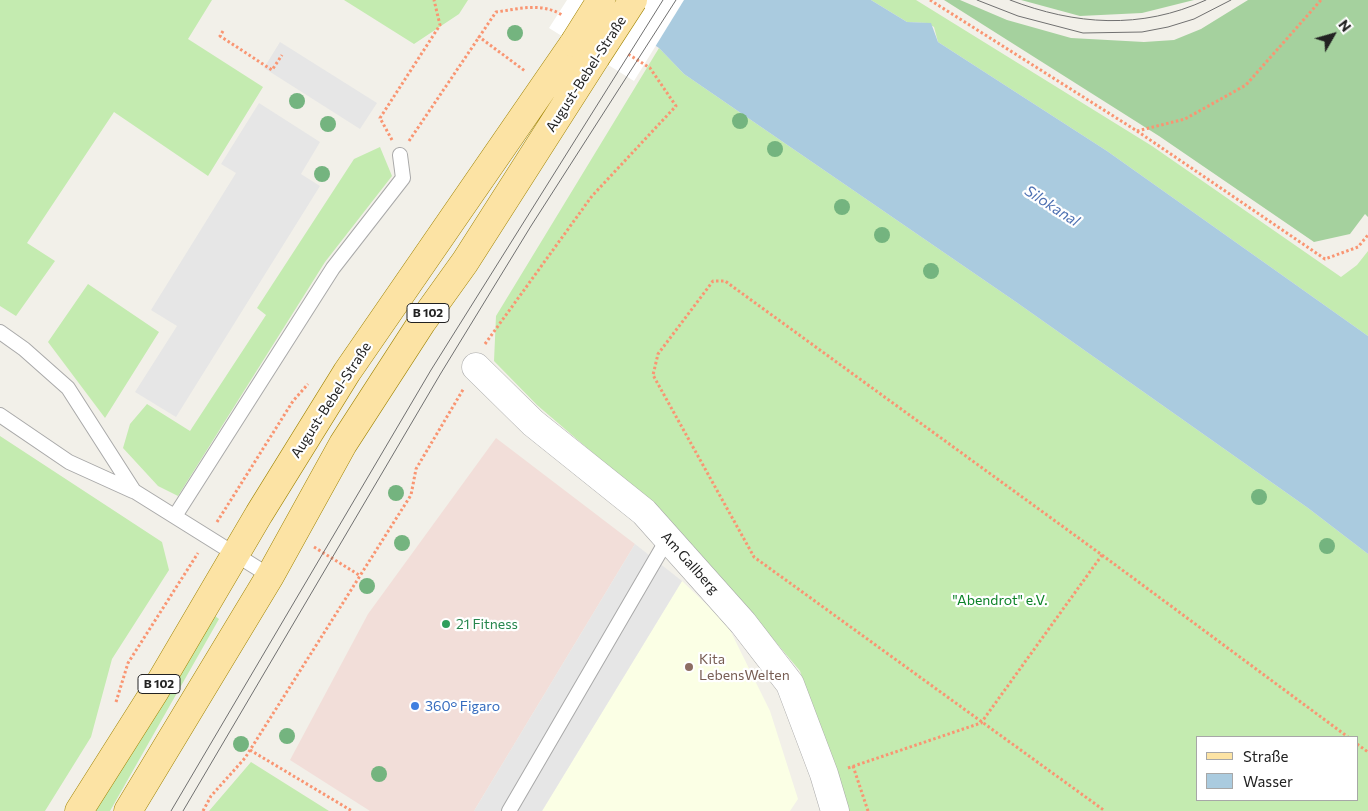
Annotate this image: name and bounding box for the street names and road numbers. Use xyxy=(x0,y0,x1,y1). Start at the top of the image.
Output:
street label: August-Bebel-Straße xyxy=(542,13,630,135)
road number: B 102 xyxy=(407,304,449,322)
street label: August-Bebel-Straße xyxy=(287,339,375,461)
street label: Am Gallberg xyxy=(658,528,722,598)
road number: B 102 xyxy=(138,674,180,694)

